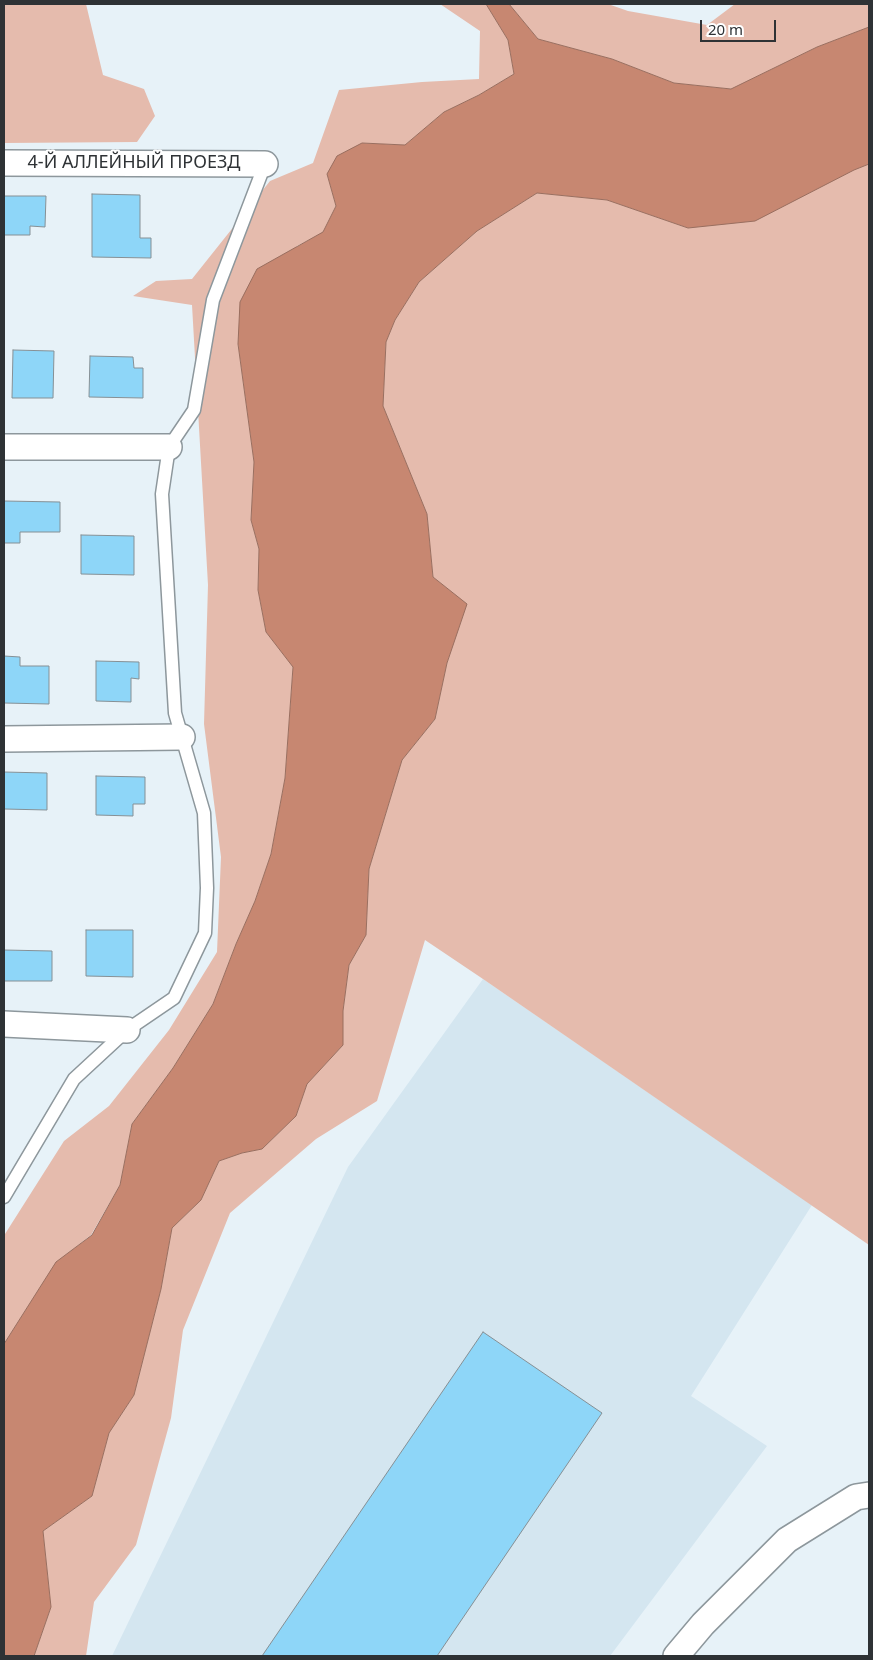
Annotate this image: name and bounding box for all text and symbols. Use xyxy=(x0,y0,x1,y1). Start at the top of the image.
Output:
scale bar xyxy=(703,10,779,42)
text: 20 m xyxy=(708,19,743,39)
street label: 4-Й АЛЛЕЙНЫЙ ПРОЕЗД xyxy=(28,152,240,174)

